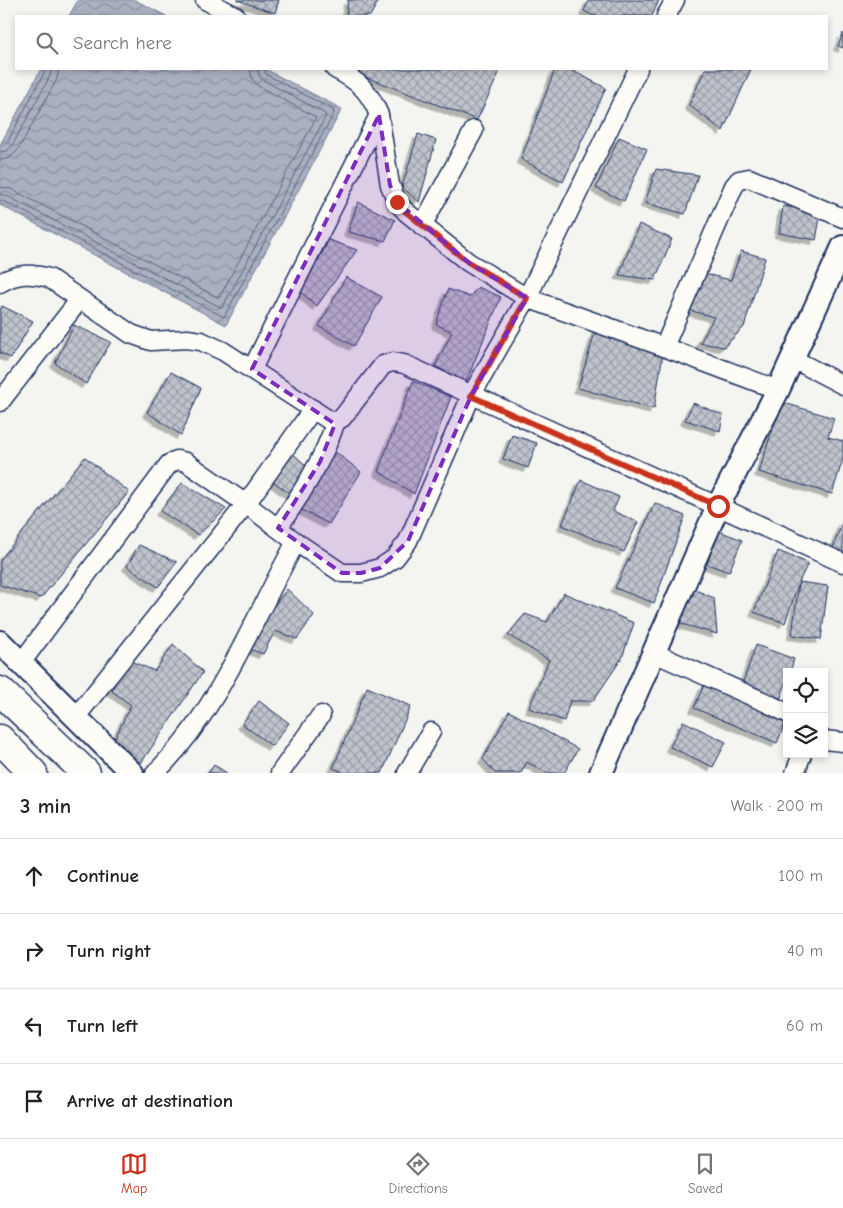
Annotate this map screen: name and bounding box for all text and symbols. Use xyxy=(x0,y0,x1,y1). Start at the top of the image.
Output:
search box xyxy=(15,15,828,70)
icon: search xyxy=(33,29,61,57)
text: Search here xyxy=(73,32,172,54)
route end xyxy=(386,191,409,214)
route start xyxy=(707,495,730,518)
map controls xyxy=(783,668,828,758)
button: locate xyxy=(783,668,828,713)
button: layers xyxy=(783,713,828,758)
text: 3 min xyxy=(20,794,71,818)
text: Walk · 200 m xyxy=(731,797,823,815)
icon: ahead xyxy=(20,862,48,890)
text: Continue xyxy=(67,865,139,887)
text: 100 m xyxy=(779,867,823,885)
icon: right xyxy=(20,937,48,965)
text: Turn right xyxy=(67,940,151,962)
text: 40 m xyxy=(787,942,823,960)
icon: left xyxy=(20,1012,48,1040)
text: Turn left xyxy=(67,1015,138,1037)
text: 60 m xyxy=(786,1017,823,1035)
icon: arrive xyxy=(20,1087,48,1115)
text: Arrive at destination xyxy=(67,1090,233,1112)
tab: Map xyxy=(120,1150,148,1197)
tab: Directions xyxy=(388,1150,448,1197)
tab: Saved xyxy=(688,1150,723,1197)

